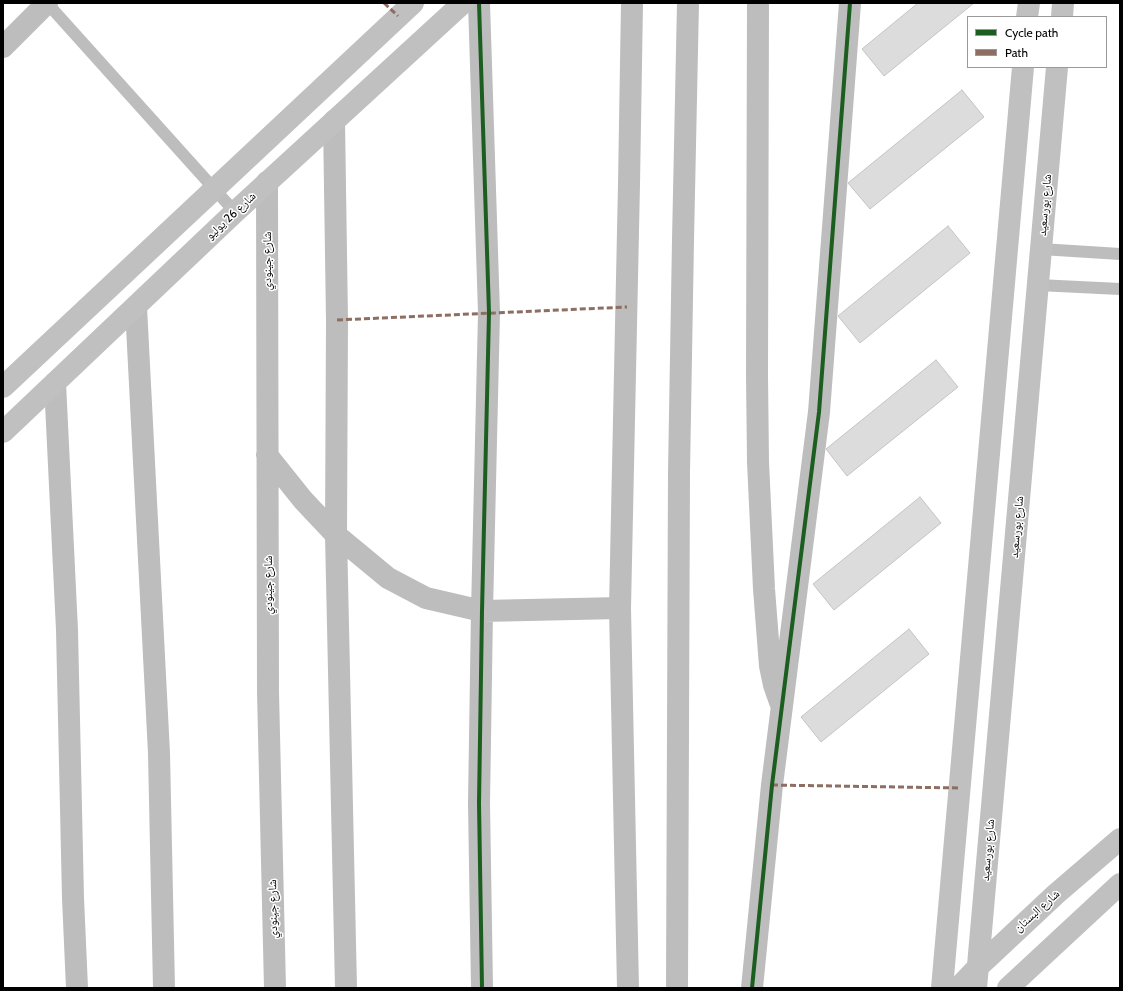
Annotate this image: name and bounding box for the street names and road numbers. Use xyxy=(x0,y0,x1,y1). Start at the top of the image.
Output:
street label: شارع بورسعيد xyxy=(1035,174,1055,236)
street label: شارع 26 يوليو xyxy=(203,189,259,243)
street label: شارع جينودي xyxy=(260,232,274,290)
street label: شارع بورسعيد xyxy=(1007,496,1027,558)
street label: شارع جينودي xyxy=(261,556,275,614)
street label: شارع بورسعيد xyxy=(978,819,998,881)
street label: شارع جينودي xyxy=(265,879,281,939)
street label: شارع البستان xyxy=(1011,887,1063,935)

